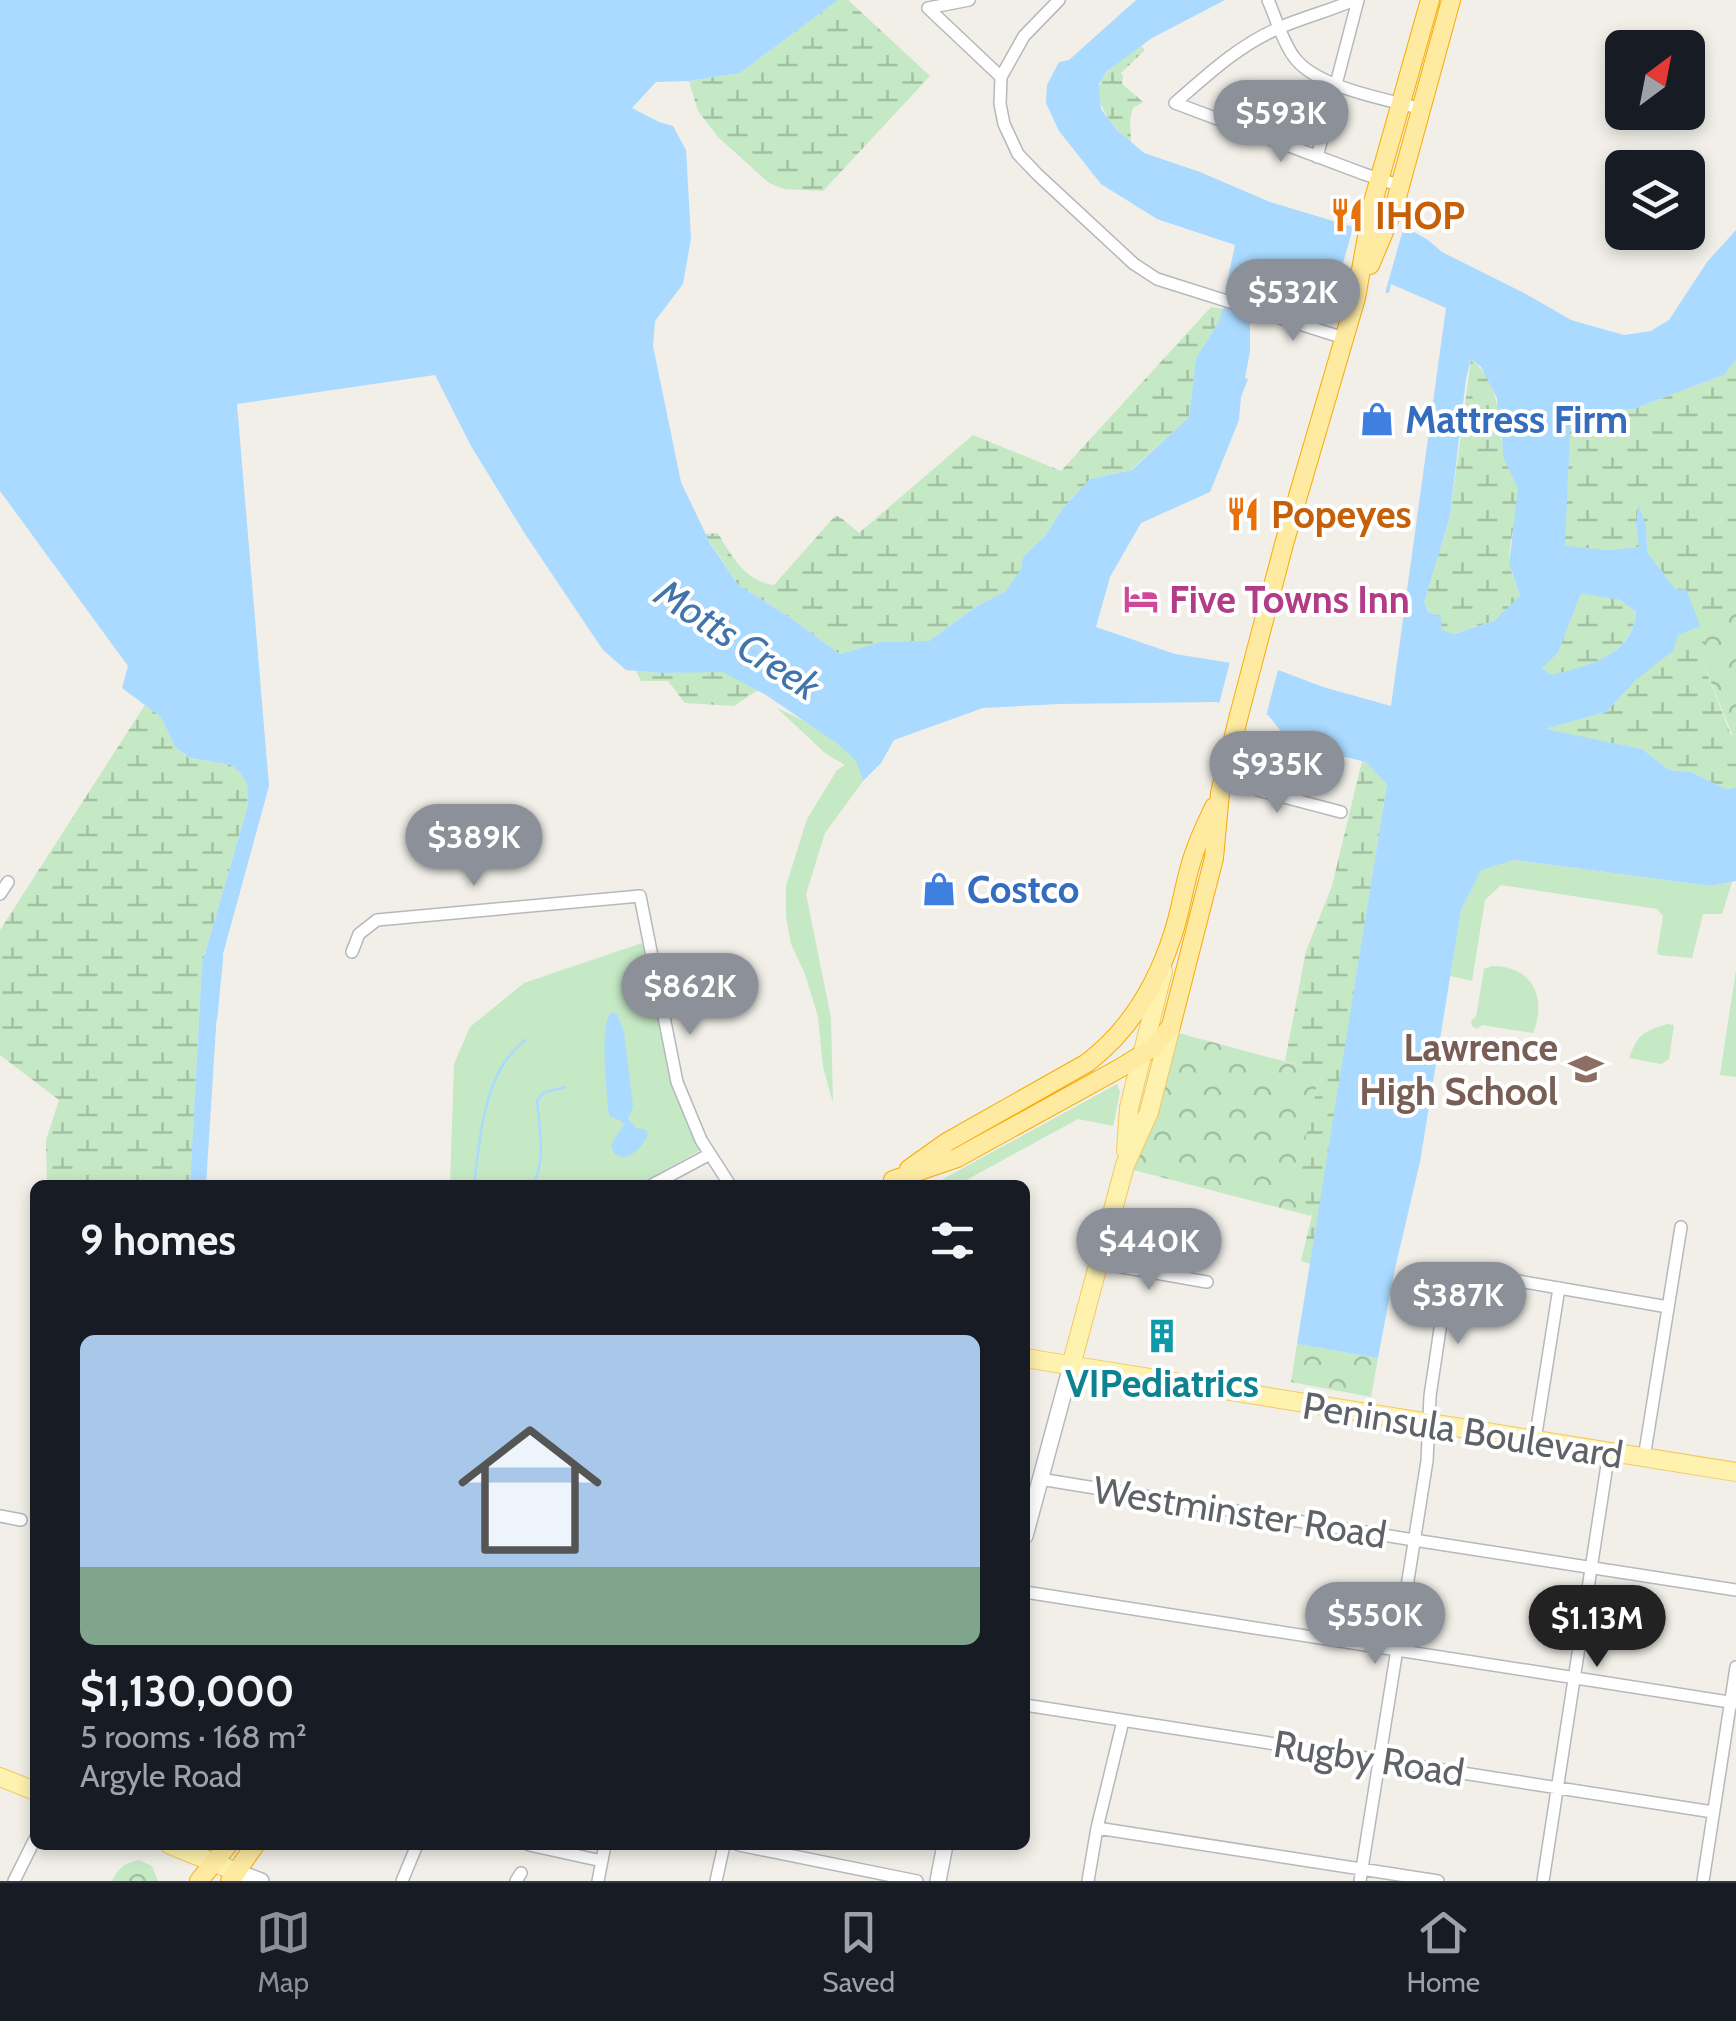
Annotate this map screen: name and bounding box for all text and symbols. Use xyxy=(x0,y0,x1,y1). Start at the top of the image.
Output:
north arrow xyxy=(1605,30,1705,130)
map controls xyxy=(1605,30,1705,250)
pin: $593K xyxy=(1211,80,1351,165)
text: $593K xyxy=(1235,93,1327,132)
button: layers xyxy=(1605,150,1705,250)
place label: IHOP xyxy=(1375,192,1465,239)
restaurant icon: IHOP xyxy=(1328,196,1366,234)
pin: $532K xyxy=(1223,259,1363,344)
text: $532K xyxy=(1248,272,1338,311)
place label: Mattress Firm xyxy=(1405,396,1628,443)
shop icon: Mattress Firm xyxy=(1358,400,1396,438)
place label: Popeyes xyxy=(1271,491,1412,538)
restaurant icon: Popeyes xyxy=(1224,495,1262,533)
water label: Motts Creek xyxy=(646,567,831,711)
place label: Five Towns Inn xyxy=(1169,576,1410,623)
hotel icon: Five Towns Inn xyxy=(1122,580,1160,618)
pin: $935K xyxy=(1207,731,1347,816)
text: $935K xyxy=(1231,744,1323,783)
pin: $389K xyxy=(404,804,544,889)
text: $389K xyxy=(427,817,521,856)
place label: Costco xyxy=(967,866,1079,913)
shop icon: Costco xyxy=(920,870,958,908)
pin: $862K xyxy=(620,953,760,1038)
text: $862K xyxy=(644,966,736,1005)
place label: Lawrence High School xyxy=(1359,1024,1558,1115)
school or university icon: Lawrence High School xyxy=(1567,1050,1605,1088)
pin: $440K xyxy=(1079,1208,1219,1293)
icon: filters xyxy=(925,1213,980,1268)
text: 9 homes xyxy=(80,1214,236,1266)
text: $440K xyxy=(1099,1221,1199,1260)
pin: $387K xyxy=(1388,1262,1528,1347)
text: $387K xyxy=(1412,1275,1504,1314)
building icon: VIPediatrics xyxy=(1143,1317,1181,1355)
place label: VIPediatrics xyxy=(1065,1360,1259,1407)
street label: Peninsula Boulevard xyxy=(1300,1381,1626,1479)
icon: home xyxy=(440,1400,620,1580)
street label: Westminster Road xyxy=(1090,1466,1390,1558)
pin: $550K xyxy=(1305,1582,1445,1667)
pin: $1.13M xyxy=(1516,1585,1678,1670)
text: $550K xyxy=(1327,1595,1423,1634)
text: $1.13M xyxy=(1551,1598,1643,1637)
text: $1,130,000 xyxy=(80,1665,295,1717)
text: 5 rooms · 168 m² xyxy=(80,1717,307,1756)
street label: Rugby Road xyxy=(1270,1720,1468,1796)
text: Argyle Road xyxy=(80,1756,242,1795)
tab: Map xyxy=(256,1905,311,1999)
tab: Saved xyxy=(822,1905,895,1999)
tab: Home xyxy=(1407,1905,1480,1999)

